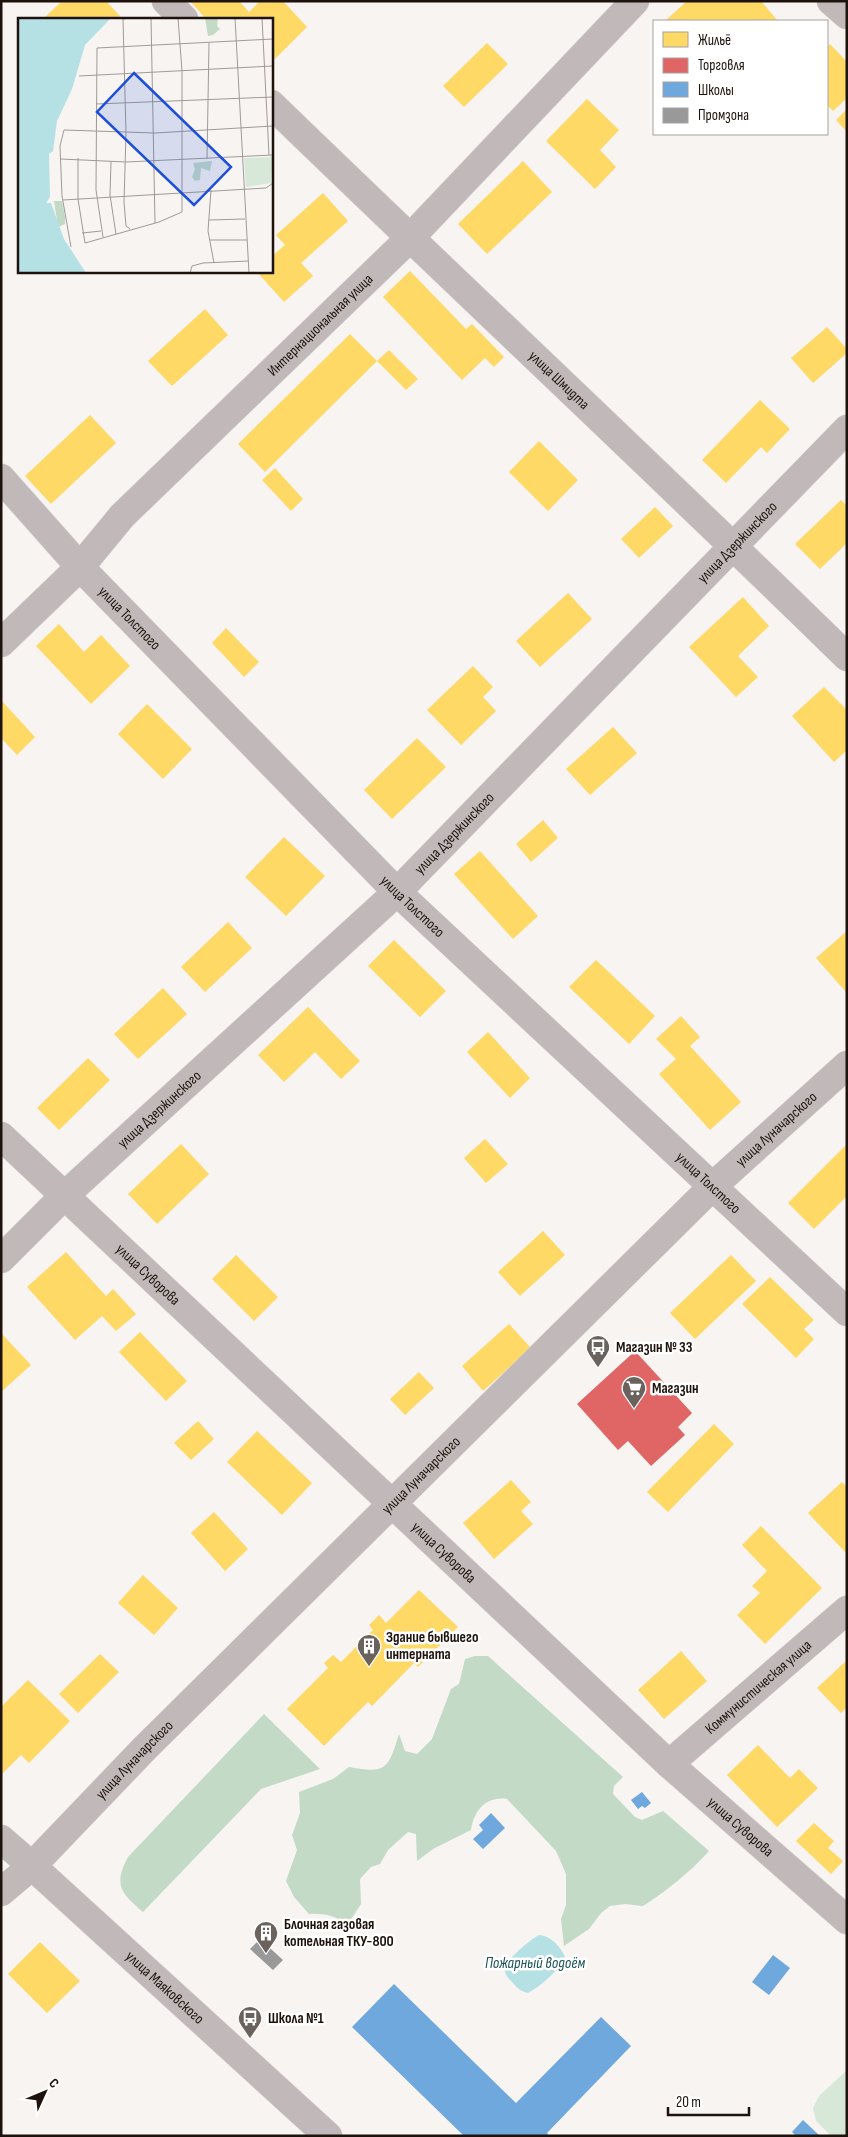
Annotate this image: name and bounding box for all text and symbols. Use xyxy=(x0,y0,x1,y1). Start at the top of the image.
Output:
inset map xyxy=(18,18,272,272)
legend xyxy=(653,20,828,135)
text: Жильё xyxy=(698,31,731,50)
text: Торговля xyxy=(698,56,745,75)
text: Школы xyxy=(698,81,734,100)
text: Промзона xyxy=(698,106,749,125)
street label: Интернациональная улица xyxy=(263,269,377,380)
street label: улица Шмидта xyxy=(525,346,594,414)
street label: улица Дзержинского xyxy=(693,497,781,587)
street label: улица Толстого xyxy=(94,582,165,654)
street label: улица Дзержинского xyxy=(410,788,498,878)
street label: улица Толстого xyxy=(376,871,449,941)
street label: улица Дзержинского xyxy=(113,1066,205,1152)
street label: улица Луначарского xyxy=(732,1087,821,1171)
street label: улица Толстого xyxy=(672,1148,745,1218)
street label: улица Суворова xyxy=(112,1239,185,1309)
bus stop icon: Магазин № 33 xyxy=(585,1334,611,1368)
place label: Магазин № 33 xyxy=(616,1338,693,1357)
supermarket icon: Магазин xyxy=(621,1375,647,1409)
place label: Магазин xyxy=(652,1379,699,1398)
street label: улица Луначарского xyxy=(378,1432,464,1518)
street label: улица Суворова xyxy=(408,1518,480,1588)
place label: Здание бывшего интерната xyxy=(386,1628,478,1664)
building icon: Здание бывшего интерната xyxy=(356,1633,382,1667)
street label: Коммунистическая улица xyxy=(701,1635,816,1738)
street label: улица Луначарского xyxy=(91,1716,177,1803)
street label: улица Суворова xyxy=(704,1793,778,1861)
place label: Блочная газовая котельная ТКУ-800 xyxy=(284,1915,394,1951)
building icon: Блочная газовая котельная ТКУ-800 xyxy=(253,1920,279,1954)
street label: улица Маяковского xyxy=(122,1947,208,2028)
water label: Пожарный водоём xyxy=(485,1954,585,1973)
bus stop icon: Школа №1 xyxy=(237,2005,263,2039)
place label: Школа №1 xyxy=(268,2009,324,2028)
north arrow xyxy=(20,2067,70,2117)
text: С xyxy=(45,2075,63,2092)
scale bar xyxy=(668,2084,749,2116)
text: 20 m xyxy=(676,2093,701,2112)

